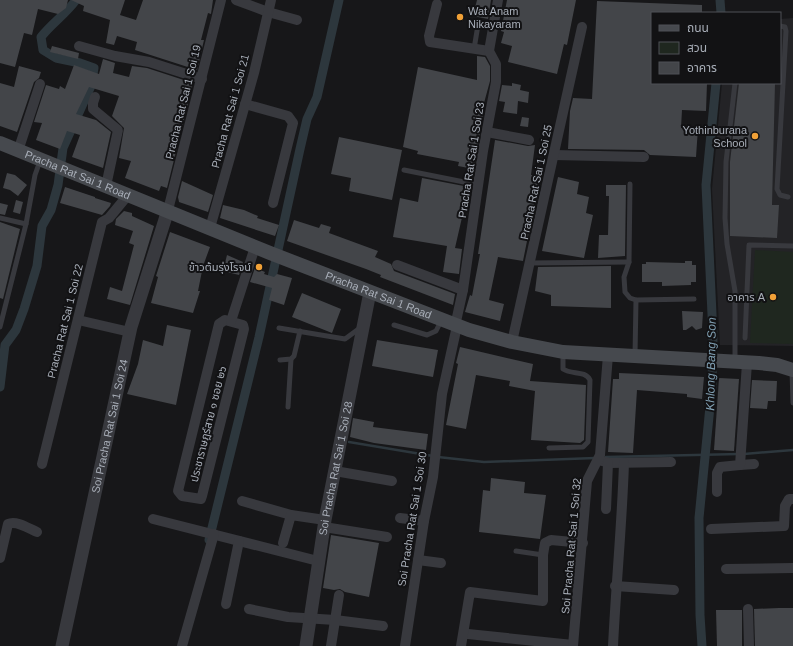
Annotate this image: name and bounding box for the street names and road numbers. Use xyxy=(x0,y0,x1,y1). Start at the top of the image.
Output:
street label: Pracha Rat Sai 1 Soi 19 xyxy=(163,44,203,160)
street label: Pracha Rat Sai 1 Soi 21 xyxy=(209,53,251,169)
street label: Pracha Rat Sai 1 Soi 23 xyxy=(456,101,486,219)
street label: Pracha Rat Sai 1 Soi 25 xyxy=(518,123,554,241)
street label: Pracha Rat Sai 1 Road xyxy=(23,148,132,202)
street label: Pracha Rat Sai 1 Soi 22 xyxy=(45,263,85,379)
street label: Pracha Rat Sai 1 Road xyxy=(324,269,433,321)
street label: Soi Pracha Rat Sai 1 Soi 24 xyxy=(89,358,130,494)
street label: ประชาราษฎร์สาย ๑ ซอย ๒๖ xyxy=(188,365,228,483)
street label: Soi Pracha Rat Sai 1 Soi 28 xyxy=(317,400,354,536)
street label: Soi Pracha Rat Sai 1 Soi 30 xyxy=(395,451,429,587)
street label: Soi Pracha Rat Sai 1 Soi 32 xyxy=(559,478,583,614)

